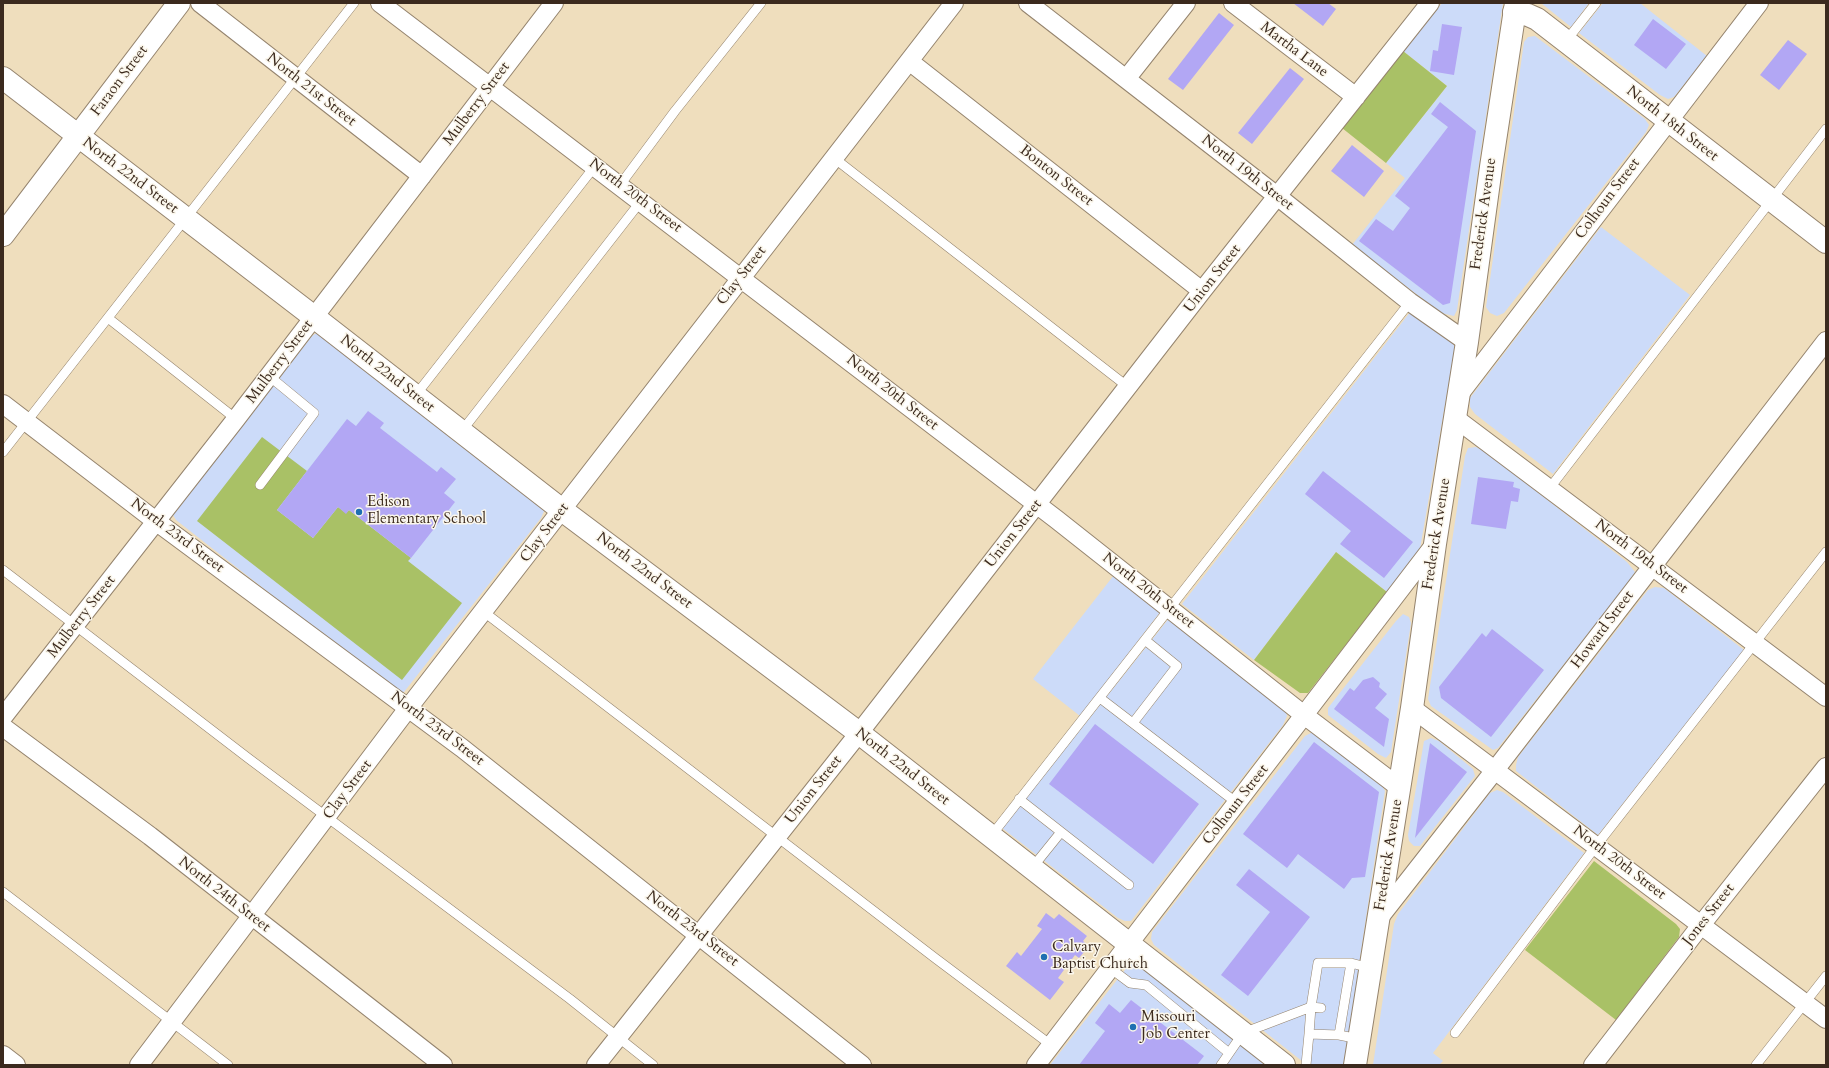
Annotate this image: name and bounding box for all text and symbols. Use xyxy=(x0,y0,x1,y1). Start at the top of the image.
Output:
street label: Martha Lane xyxy=(1256,19,1332,81)
street label: Faraon Street xyxy=(88,42,152,120)
street label: North 21st Street xyxy=(263,49,359,131)
street label: Mulberry Street xyxy=(440,59,514,149)
street label: North 18th Street xyxy=(1622,82,1722,166)
street label: North 19th Street xyxy=(1197,131,1297,215)
street label: North 22nd Street xyxy=(79,134,181,218)
street label: Bonton Street xyxy=(1016,142,1096,210)
street label: North 20th Street xyxy=(585,155,685,237)
street label: Colhoun Street xyxy=(1572,155,1644,243)
street label: Frederick Avenue xyxy=(1467,157,1501,271)
street label: Union Street xyxy=(1181,241,1245,317)
street label: Clay Street xyxy=(713,243,771,309)
street label: Mulberry Street xyxy=(243,317,317,407)
street label: North 22nd Street xyxy=(336,331,438,417)
street label: North 20th Street xyxy=(842,351,942,435)
street label: Frederick Avenue xyxy=(1419,477,1455,591)
place label: Edison Elementary School xyxy=(367,494,486,529)
street label: North 23rd Street xyxy=(127,495,227,577)
street label: Union Street xyxy=(982,496,1046,572)
street label: Clay Street xyxy=(517,500,573,566)
marker: Edison Elementary School xyxy=(354,507,364,517)
street label: North 19th Street xyxy=(1591,516,1691,598)
street label: North 22nd Street xyxy=(593,529,695,613)
street label: North 20th Street xyxy=(1098,549,1198,633)
street label: Mulberry Street xyxy=(44,572,120,662)
street label: Howard Street xyxy=(1568,588,1638,672)
street label: North 23rd Street xyxy=(387,688,487,770)
street label: North 22nd Street xyxy=(851,724,953,810)
street label: Union Street xyxy=(782,752,846,828)
street label: Clay Street xyxy=(320,757,376,823)
street label: Colhoun Street xyxy=(1199,761,1273,849)
street label: Frederick Avenue xyxy=(1371,798,1407,912)
street label: North 20th Street xyxy=(1569,822,1669,904)
street label: North 24th Street xyxy=(174,853,274,937)
street label: Jones Street xyxy=(1679,880,1739,950)
street label: North 23rd Street xyxy=(642,887,742,971)
place label: Calvary Baptist Church xyxy=(1052,939,1148,974)
marker: Calvary Baptist Church xyxy=(1039,952,1049,962)
place label: Missouri Job Center xyxy=(1141,1009,1210,1044)
marker: Missouri Job Center xyxy=(1128,1022,1138,1032)

